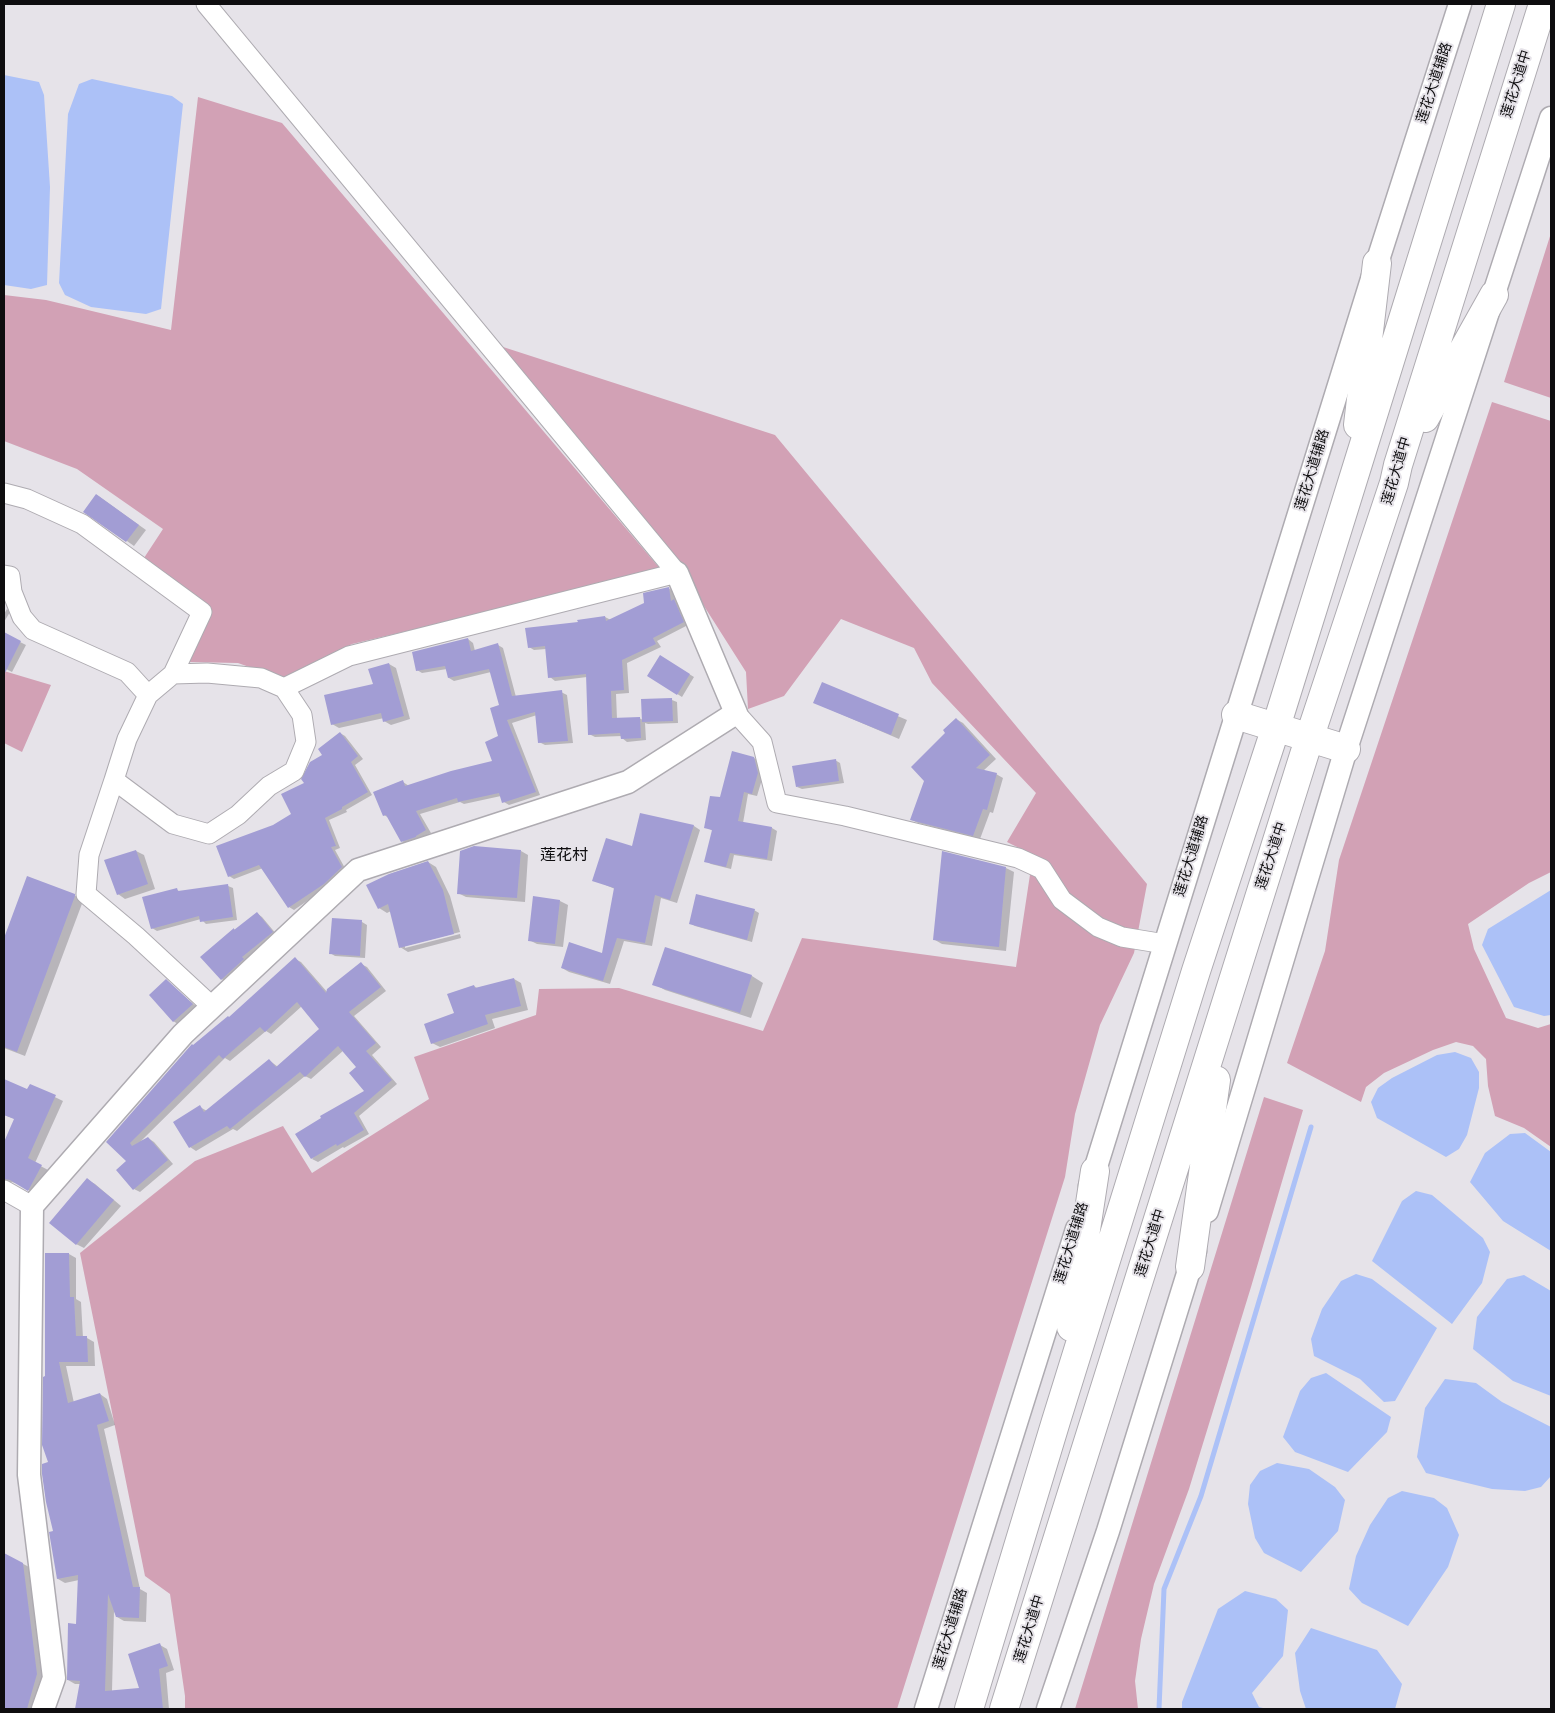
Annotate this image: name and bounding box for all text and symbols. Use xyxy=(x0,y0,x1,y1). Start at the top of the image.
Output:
street label: 莲花大道辅路 xyxy=(1414,40,1456,126)
street label: 莲花大道中 xyxy=(1499,48,1535,120)
street label: 莲花大道辅路 xyxy=(1293,427,1333,513)
street label: 莲花大道中 xyxy=(1379,435,1415,507)
street label: 莲花大道辅路 xyxy=(1172,813,1212,899)
street label: 莲花大道中 xyxy=(1253,820,1291,892)
district label: 莲花村 xyxy=(540,846,588,866)
street label: 莲花大道辅路 xyxy=(1052,1200,1092,1286)
street label: 莲花大道中 xyxy=(1133,1207,1169,1279)
street label: 莲花大道辅路 xyxy=(931,1586,971,1672)
street label: 莲花大道中 xyxy=(1012,1593,1048,1665)

